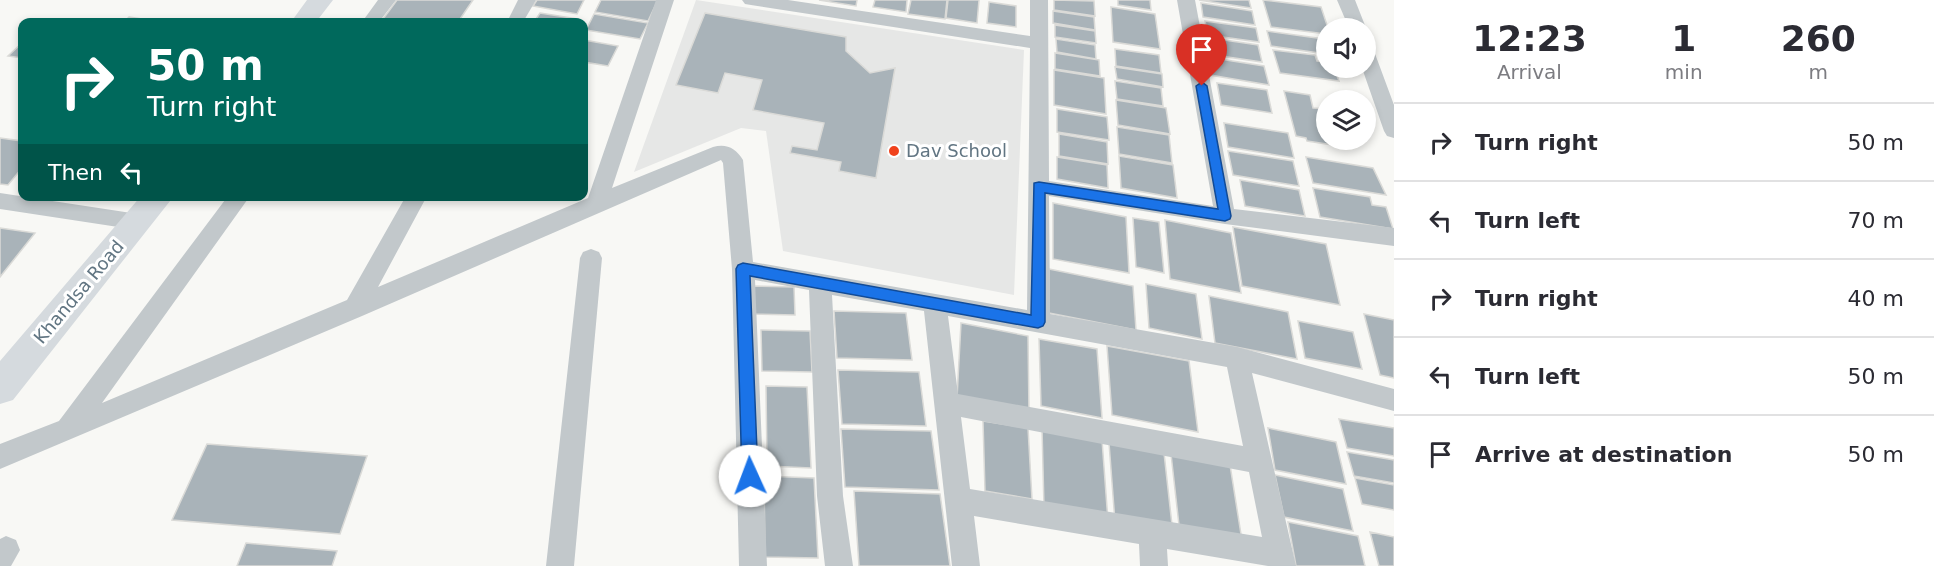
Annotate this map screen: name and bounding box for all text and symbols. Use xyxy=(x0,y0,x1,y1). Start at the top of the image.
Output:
map controls xyxy=(1316,18,1376,150)
button: sound xyxy=(1316,18,1376,78)
text: 12:23 xyxy=(1472,18,1587,59)
text: 1 xyxy=(1671,18,1696,59)
text: 260 xyxy=(1781,18,1856,59)
pin xyxy=(1176,24,1227,86)
icon: arrive xyxy=(1185,33,1218,66)
text: 50 m xyxy=(147,41,264,90)
icon: right xyxy=(48,42,126,120)
text: Arrival xyxy=(1497,60,1562,84)
text: min xyxy=(1665,60,1703,84)
text: m xyxy=(1809,60,1828,84)
button: layers xyxy=(1316,90,1376,150)
text: Turn right xyxy=(147,91,276,122)
icon: right xyxy=(1424,126,1457,159)
text: Turn right xyxy=(1475,130,1598,155)
text: 50 m xyxy=(1848,130,1904,155)
place label: Dav School xyxy=(906,140,1007,161)
marker: Dav School xyxy=(887,144,901,158)
icon: left xyxy=(115,156,148,189)
text: Then xyxy=(48,160,103,185)
icon: left xyxy=(1424,204,1457,237)
text: Turn left xyxy=(1475,208,1580,233)
text: 70 m xyxy=(1848,208,1904,233)
street label: Khandsa Road xyxy=(29,236,128,348)
icon: right xyxy=(1424,282,1457,315)
text: Turn right xyxy=(1475,286,1598,311)
text: 40 m xyxy=(1848,286,1904,311)
icon: left xyxy=(1424,360,1457,393)
text: Turn left xyxy=(1475,364,1580,389)
text: 50 m xyxy=(1848,364,1904,389)
icon: arrive xyxy=(1424,438,1457,471)
text: Arrive at destination xyxy=(1475,442,1732,467)
text: 50 m xyxy=(1848,442,1904,467)
position arrow xyxy=(718,444,782,508)

